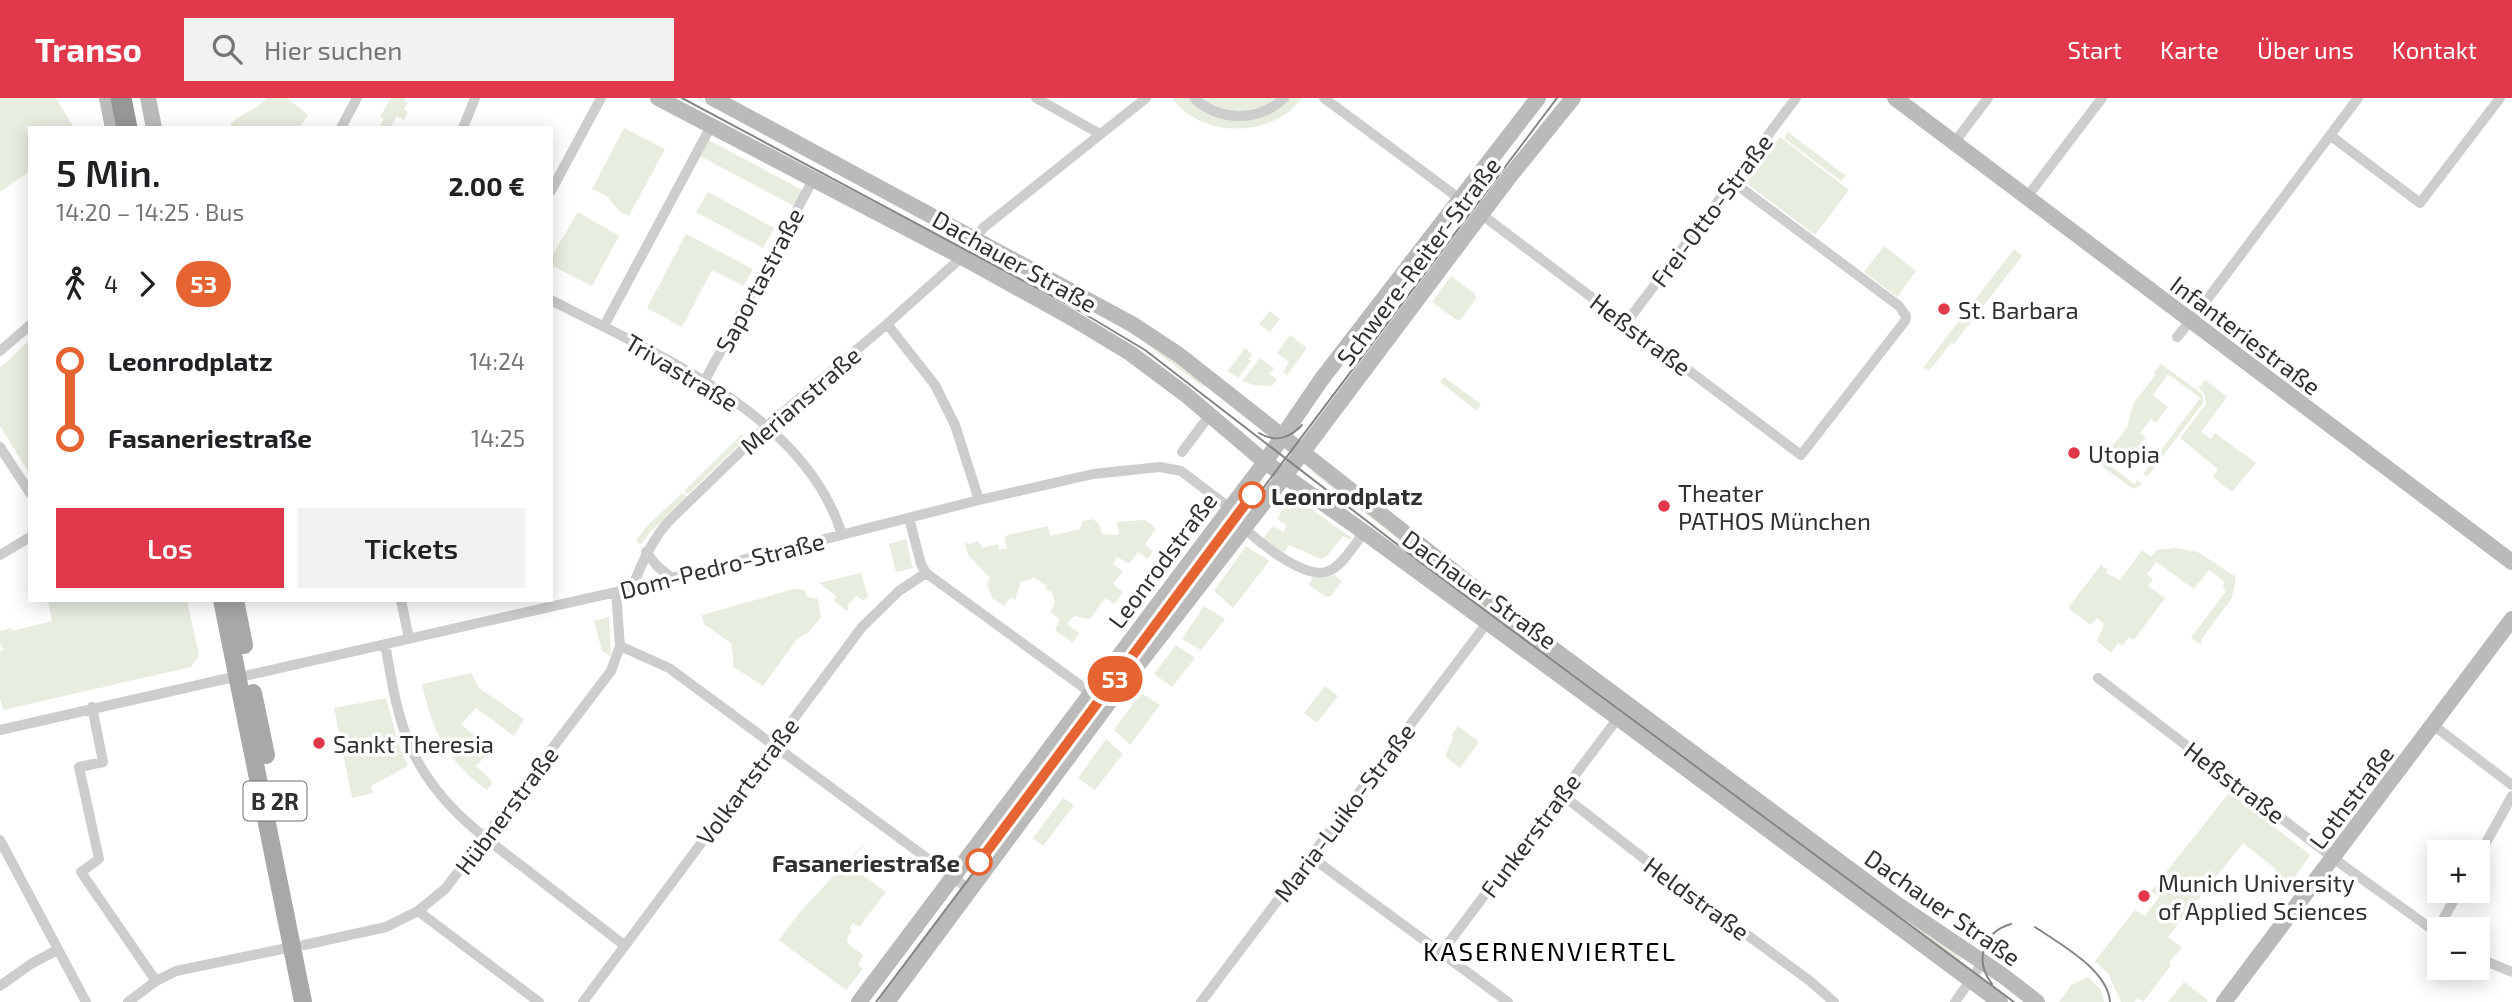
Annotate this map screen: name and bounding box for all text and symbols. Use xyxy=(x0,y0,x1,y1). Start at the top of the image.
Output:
search box xyxy=(184,18,674,81)
text: Transo xyxy=(35,29,142,69)
icon: search xyxy=(208,30,246,68)
text: Hier suchen xyxy=(264,34,402,65)
text: Start xyxy=(2068,35,2122,64)
text: Karte xyxy=(2160,35,2219,64)
text: Über uns xyxy=(2257,35,2354,64)
text: Kontakt xyxy=(2392,35,2477,64)
street label: Frei-Otto-Straße xyxy=(1644,128,1778,292)
text: 5 Min. xyxy=(56,149,161,195)
street label: Schwere-Reiter-Straße xyxy=(1330,151,1506,371)
text: 2.00 € xyxy=(448,170,525,201)
text: 14:20 – 14:25 · Bus xyxy=(56,198,244,226)
street label: Saportastraße xyxy=(709,203,809,357)
street label: Dachauer Straße xyxy=(928,204,1102,318)
icon: walk xyxy=(56,265,94,303)
icon: forward xyxy=(128,265,166,303)
text: 53 xyxy=(190,269,217,298)
street label: Infanteriestraße xyxy=(2165,269,2327,401)
text: 4 xyxy=(104,270,118,298)
street label: Heßstraße xyxy=(1585,287,1697,381)
place label: St. Barbara xyxy=(1958,295,2079,324)
marker: St. Barbara xyxy=(1936,301,1952,317)
street label: Trivastraße xyxy=(620,327,744,417)
street label: Merianstraße xyxy=(734,340,866,460)
text: Leonrodplatz xyxy=(108,345,273,376)
text: 14:24 xyxy=(469,347,525,375)
text: Fasaneriestraße xyxy=(108,422,312,453)
text: 14:25 xyxy=(471,424,525,452)
place label: Utopia xyxy=(2088,439,2160,468)
marker: Utopia xyxy=(2066,445,2082,461)
place label: Theater PATHOS München xyxy=(1678,478,1871,535)
place label: Leonrodplatz xyxy=(1271,481,1423,510)
marker: Leonrodplatz xyxy=(1239,482,1265,508)
street label: Leonrodstraße xyxy=(1101,486,1223,634)
marker: Theater PATHOS München xyxy=(1656,498,1672,514)
button: Los xyxy=(56,508,284,588)
button: Tickets xyxy=(298,508,525,588)
street label: Dachauer Straße xyxy=(1397,523,1563,655)
street label: Dom-Pedro-Straße xyxy=(617,526,827,604)
line badge: 53 xyxy=(1084,656,1146,702)
text: 53 xyxy=(1102,664,1128,693)
street label: Volkartstraße xyxy=(690,712,804,850)
street label: Maria-Luiko-Straße xyxy=(1267,717,1421,907)
place label: Sankt Theresia xyxy=(333,729,494,758)
marker: Sankt Theresia xyxy=(311,735,327,751)
street label: Heßstraße xyxy=(2179,735,2291,829)
street label: Lothstraße xyxy=(2303,739,2399,855)
street label: Hübnerstraße xyxy=(448,740,564,880)
street label: Funkerstraße xyxy=(1474,767,1586,903)
road number: B 2R xyxy=(244,782,306,820)
map controls xyxy=(2427,840,2490,980)
button: + xyxy=(2427,840,2490,903)
street label: Dachauer Straße xyxy=(1860,843,2026,971)
place label: Fasaneriestraße xyxy=(772,848,960,877)
marker: Fasaneriestraße xyxy=(966,849,992,875)
street label: Heldstraße xyxy=(1639,850,1755,946)
place label: Munich University of Applied Sciences xyxy=(2158,868,2368,925)
marker: Munich University of Applied Sciences xyxy=(2136,888,2152,904)
button: − xyxy=(2427,917,2490,980)
district label: KASERNENVIERTEL xyxy=(1423,935,1677,966)

